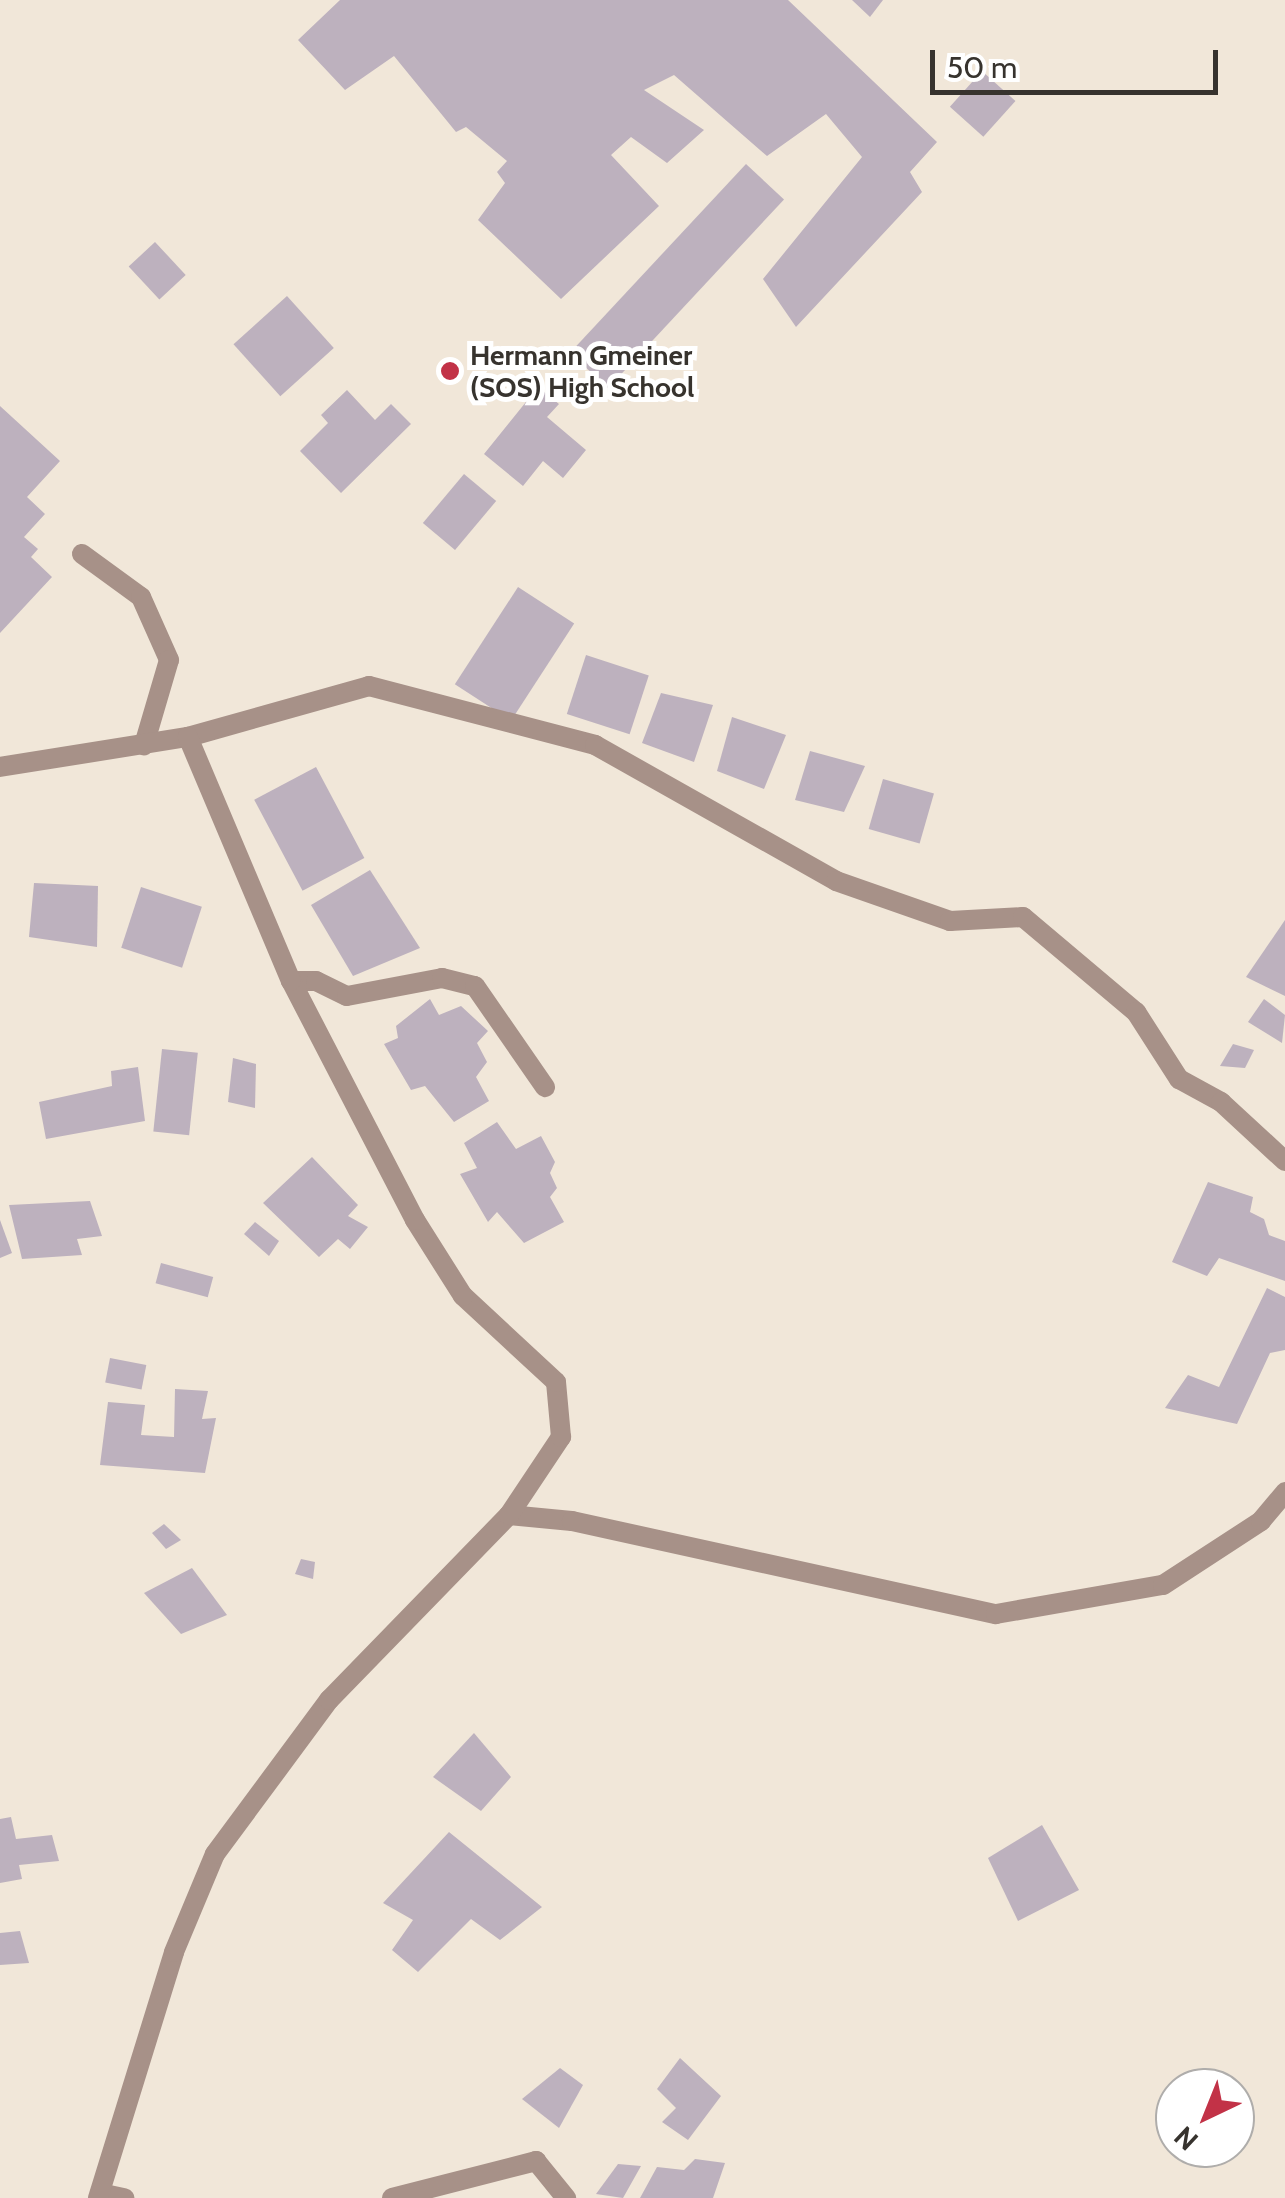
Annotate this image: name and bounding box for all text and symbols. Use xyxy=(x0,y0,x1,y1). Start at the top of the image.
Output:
scale bar xyxy=(935,30,1222,92)
text: 50 m xyxy=(947,49,1017,86)
place label: Hermann Gmeiner (SOS) High School xyxy=(470,338,694,404)
marker: Hermann Gmeiner (SOS) High School xyxy=(439,360,461,382)
north arrow xyxy=(1155,2068,1255,2168)
text: N xyxy=(1167,2119,1205,2158)

